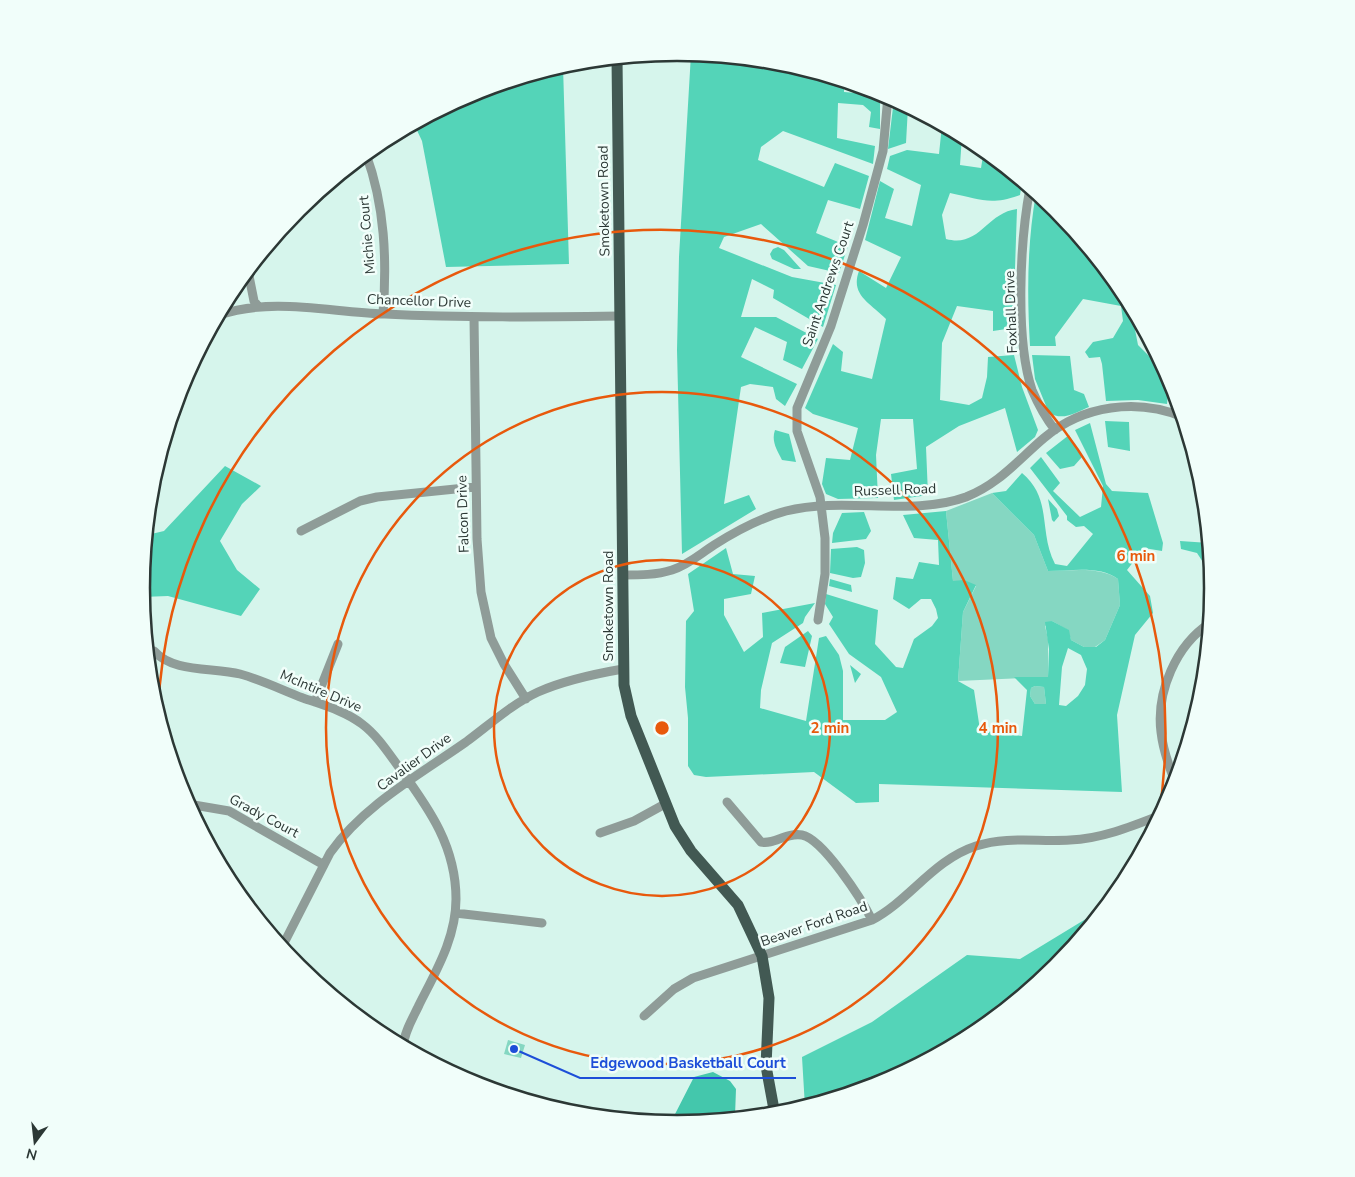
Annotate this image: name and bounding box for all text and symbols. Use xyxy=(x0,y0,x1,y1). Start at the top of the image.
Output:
street label: Smoketown Road xyxy=(594,145,614,257)
street label: Michie Court xyxy=(354,195,380,275)
street label: Saint Andrews Court xyxy=(798,219,858,349)
street label: Foxhall Drive xyxy=(1000,270,1022,354)
street label: Chancellor Drive xyxy=(367,290,471,312)
street label: Falcon Drive xyxy=(452,475,474,553)
street label: Russell Road xyxy=(853,479,937,501)
text: 6 min xyxy=(1117,546,1155,566)
street label: Smoketown Road xyxy=(599,550,618,662)
street label: McIntire Drive xyxy=(277,665,365,717)
text: 2 min xyxy=(811,718,849,738)
text: 4 min xyxy=(979,718,1017,738)
centre of rings xyxy=(653,719,671,737)
street label: Cavalier Drive xyxy=(373,729,455,795)
street label: Grady Court xyxy=(226,790,302,842)
street label: Beaver Ford Road xyxy=(758,897,870,951)
callout: Edgewood Basketball Court xyxy=(580,1048,796,1078)
text: Edgewood Basketball Court xyxy=(590,1053,786,1073)
north arrow xyxy=(10,1117,60,1167)
text: N xyxy=(24,1144,39,1165)

